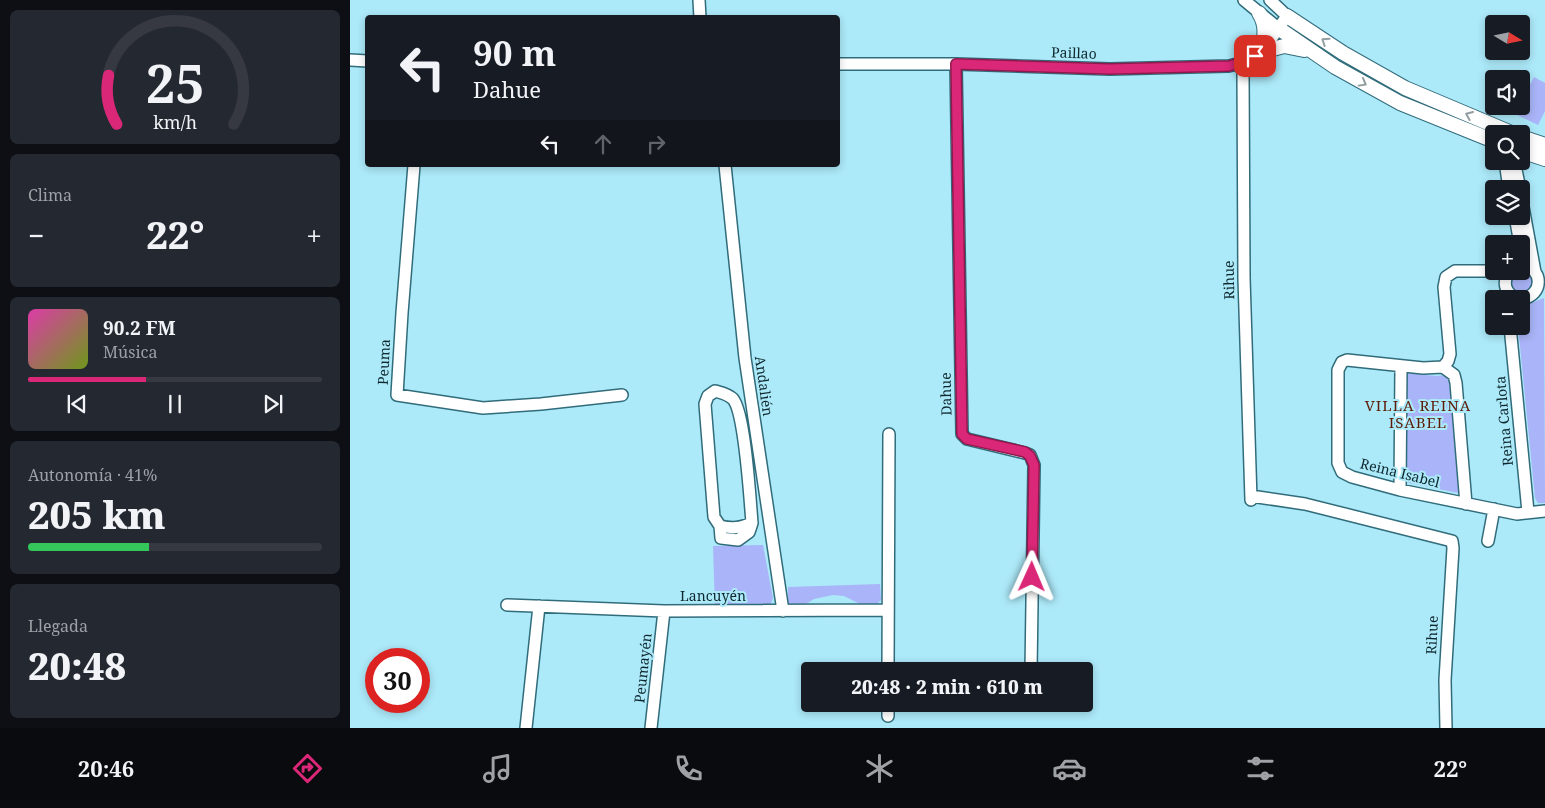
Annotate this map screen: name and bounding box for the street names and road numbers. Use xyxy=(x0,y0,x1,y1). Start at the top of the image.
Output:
street label: Paillao xyxy=(1051,42,1097,63)
street label: Rihue xyxy=(1219,260,1238,300)
street label: Peuma xyxy=(373,338,394,385)
street label: Andalién xyxy=(751,355,778,417)
street label: Dahue xyxy=(936,372,955,416)
street label: Reina Carlota xyxy=(1490,375,1517,467)
street label: Reina Isabel xyxy=(1358,453,1443,492)
street label: Lancuyén xyxy=(680,586,746,605)
street label: Rihue xyxy=(1421,615,1442,655)
street label: Peumayén xyxy=(629,632,656,704)

